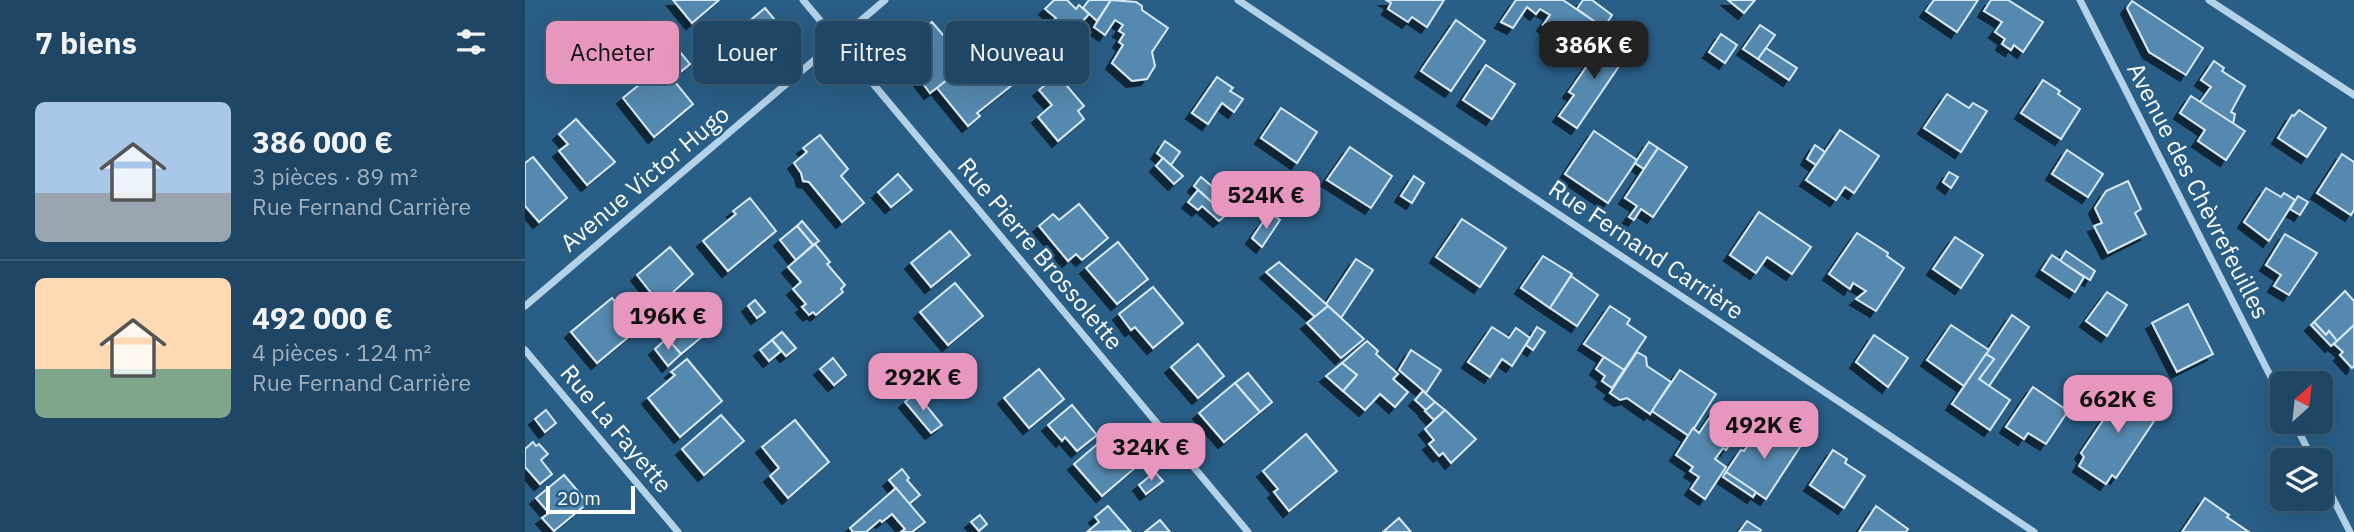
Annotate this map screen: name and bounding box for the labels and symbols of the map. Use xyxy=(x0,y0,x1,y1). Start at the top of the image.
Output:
pin: 386K € xyxy=(1537,22,1651,81)
street label: Avenue des Chèvrefeuilles xyxy=(2120,57,2278,324)
street label: Avenue Victor Hugo xyxy=(553,98,736,258)
street label: Rue Pierre Brossolette xyxy=(951,150,1131,356)
pin: 524K € xyxy=(1209,172,1323,231)
street label: Rue Fernand Carrière xyxy=(1543,172,1750,326)
pin: 196K € xyxy=(611,292,725,352)
pin: 292K € xyxy=(866,354,980,413)
street label: Rue La Fayette xyxy=(554,357,680,499)
north arrow xyxy=(2270,371,2333,434)
pin: 662K € xyxy=(2061,376,2175,435)
pin: 492K € xyxy=(1707,402,1821,461)
pin: 324K € xyxy=(1094,424,1208,483)
scale bar xyxy=(546,483,635,515)

